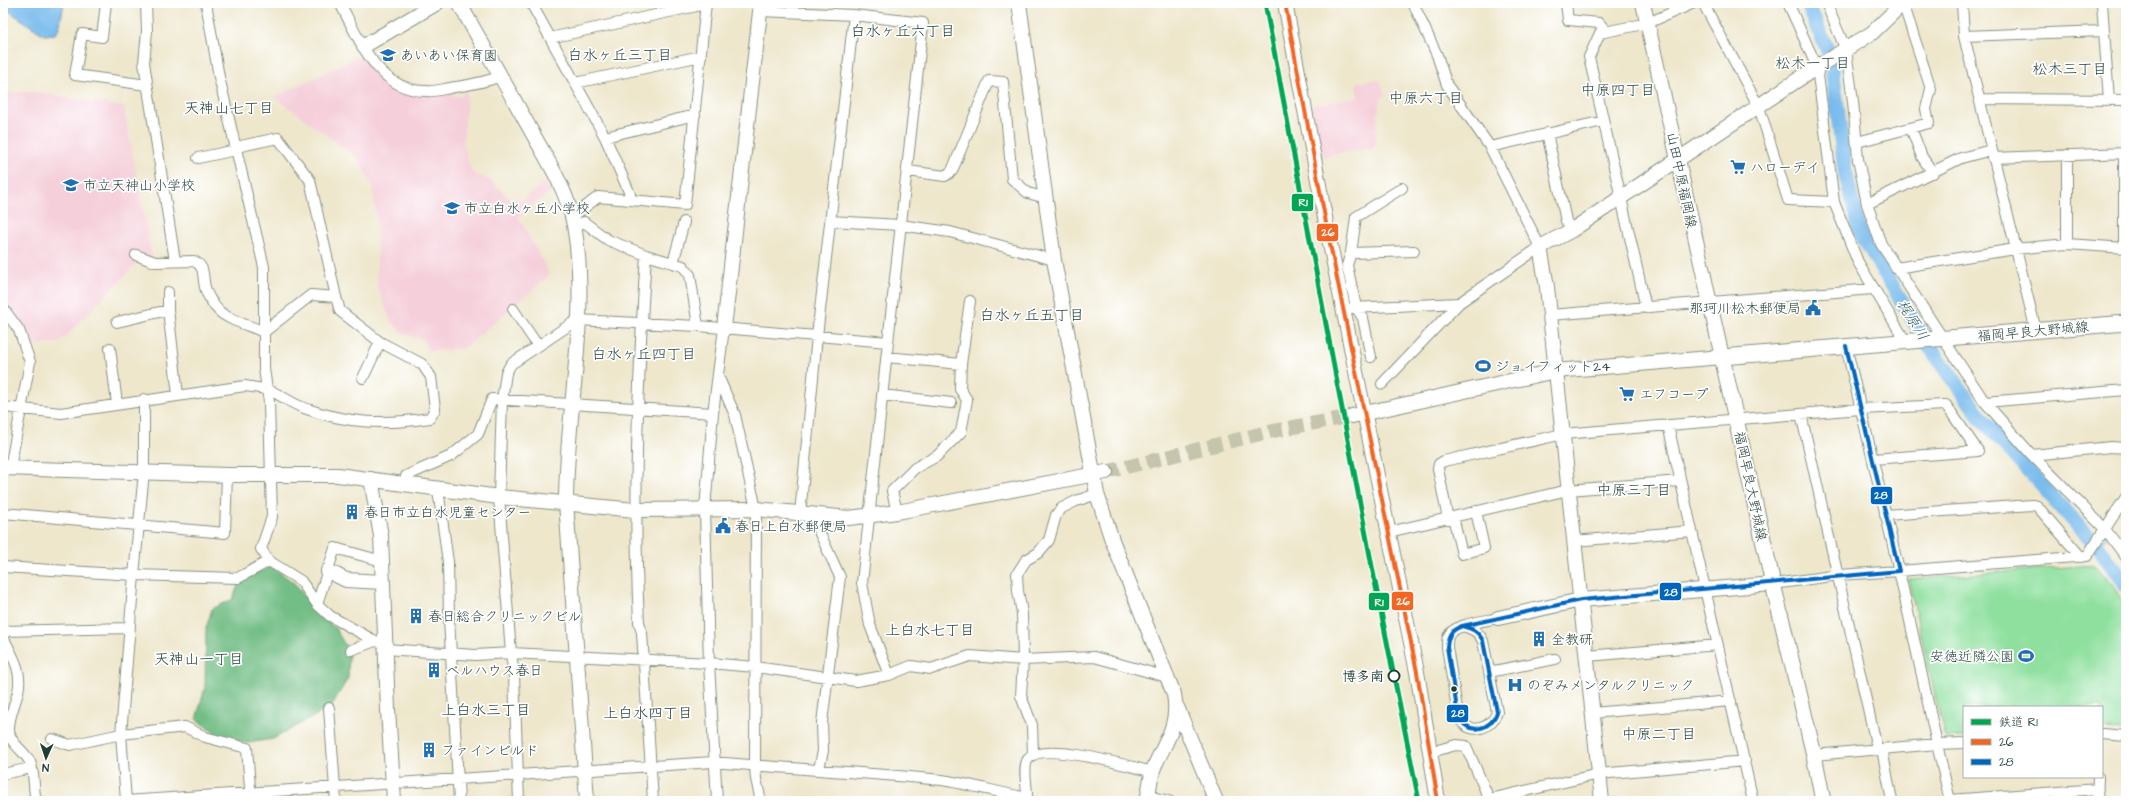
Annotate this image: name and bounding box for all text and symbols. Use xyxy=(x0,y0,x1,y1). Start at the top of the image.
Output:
district label: 白水ヶ丘六丁目 xyxy=(850,21,956,42)
district label: 白水ヶ丘三丁目 xyxy=(567,45,673,66)
school or university icon: あいあい保育園 xyxy=(379,46,397,64)
place label: あいあい保育園 xyxy=(400,46,497,66)
district label: 松木一丁目 xyxy=(1775,53,1851,74)
district label: 松木三丁目 xyxy=(2032,59,2108,80)
district label: 中原四丁目 xyxy=(1580,80,1656,101)
district label: 中原六丁目 xyxy=(1388,88,1464,109)
district label: 天神山七丁目 xyxy=(184,98,274,119)
street label: 山田中原福岡線 xyxy=(1661,130,1701,230)
supermarket icon: ハローデイ xyxy=(1729,158,1747,176)
place label: ハローデイ xyxy=(1750,158,1819,178)
school or university icon: 市立天神山小学校 xyxy=(62,176,80,194)
place label: 市立天神山小学校 xyxy=(83,176,195,196)
line badge: R1 xyxy=(1291,193,1314,212)
text: R1 xyxy=(1298,195,1308,210)
school or university icon: 市立白水ヶ丘小学校 xyxy=(443,199,461,217)
place label: 市立白水ヶ丘小学校 xyxy=(464,199,590,219)
line badge: 26 xyxy=(1316,223,1339,242)
text: 26 xyxy=(1320,225,1335,240)
water label: 梶原川 xyxy=(1892,296,1933,345)
place label: 那珂川松木郵便局 xyxy=(1689,299,1801,319)
public building icon: 那珂川松木郵便局 xyxy=(1804,299,1822,317)
district label: 白水ヶ丘五丁目 xyxy=(979,305,1085,326)
street label: 福岡早良大野城線 xyxy=(1976,317,2090,347)
district label: 白水ヶ丘四丁目 xyxy=(591,344,697,365)
sports icon: ジョイフィット24 xyxy=(1474,357,1492,375)
place label: ジョイフィット24 xyxy=(1495,357,1611,377)
supermarket icon: エフコープ xyxy=(1618,385,1636,403)
place label: エフコープ xyxy=(1639,385,1708,405)
street label: 福岡早良大野城線 xyxy=(1729,429,1771,543)
district label: 中原三丁目 xyxy=(1596,480,1672,501)
line badge: 28 xyxy=(1870,486,1893,505)
text: 28 xyxy=(1873,488,1889,503)
building icon: 春日市立白水児童センター xyxy=(343,503,361,521)
place label: 春日市立白水児童センター xyxy=(364,503,531,523)
public building icon: 春日上白水郵便局 xyxy=(714,517,732,535)
place label: 春日上白水郵便局 xyxy=(735,517,847,537)
line badge: 28 xyxy=(1659,582,1682,601)
text: 28 xyxy=(1663,585,1679,600)
line badge: 26 xyxy=(1391,591,1414,611)
line badge: R1 xyxy=(1368,592,1390,611)
text: 26 xyxy=(1395,594,1410,609)
text: R1 xyxy=(1374,595,1384,610)
building icon: 春日総合クリニックビル xyxy=(407,607,425,625)
place label: 春日総合クリニックビル xyxy=(428,607,582,627)
district label: 上白水七丁目 xyxy=(885,620,975,641)
building icon: 全教研 xyxy=(1530,630,1548,648)
place label: 全教研 xyxy=(1551,630,1593,650)
place label: 安徳近隣公園 xyxy=(1930,647,2014,667)
sports icon: 安徳近隣公園 xyxy=(2017,647,2035,665)
district label: 天神山一丁目 xyxy=(154,649,244,670)
building icon: ベルハウス春日 xyxy=(425,661,443,679)
place label: ベルハウス春日 xyxy=(446,661,543,681)
place label: 博多南 xyxy=(1342,667,1384,687)
marker: 博多南 xyxy=(1387,669,1401,683)
hospital icon: のぞみメンタルクリニック xyxy=(1506,676,1524,694)
place label: のぞみメンタルクリニック xyxy=(1527,676,1694,696)
unlabelled marker xyxy=(1449,684,1459,694)
district label: 上白水三丁目 xyxy=(441,700,531,721)
district label: 上白水四丁目 xyxy=(603,703,693,724)
line badge: 28 xyxy=(1446,704,1469,723)
text: 28 xyxy=(1450,706,1466,721)
legend xyxy=(1963,706,2103,778)
text: 鉄道 R1 xyxy=(1999,714,2038,731)
district label: 中原二丁目 xyxy=(1621,724,1697,745)
text: 26 xyxy=(1999,734,2014,751)
north arrow xyxy=(26,738,66,778)
building icon: ファインビルド xyxy=(420,741,438,759)
place label: ファインビルド xyxy=(441,741,539,761)
text: 28 xyxy=(1999,754,2014,771)
text: N xyxy=(42,760,49,775)

